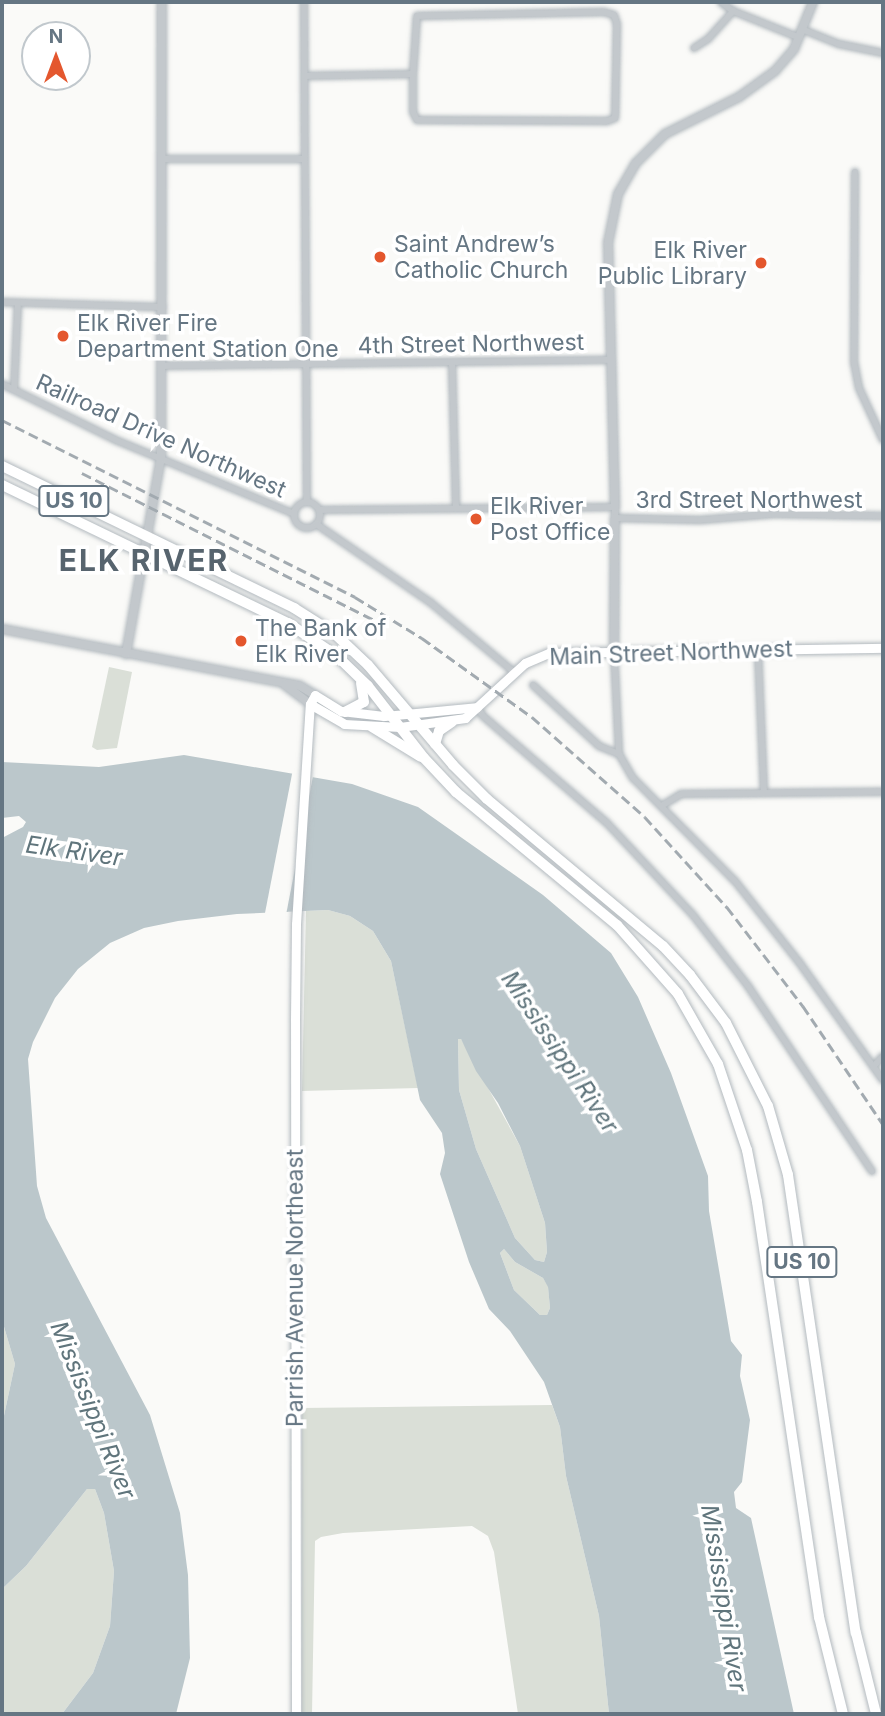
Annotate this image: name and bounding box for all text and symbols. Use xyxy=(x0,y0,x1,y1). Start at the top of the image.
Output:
north arrow xyxy=(21,21,91,91)
text: N xyxy=(49,25,63,48)
place label: Saint Andrew’s Catholic Church xyxy=(394,230,568,284)
place label: Elk River Public Library xyxy=(598,236,747,290)
marker: Saint Andrew’s Catholic Church xyxy=(372,249,388,265)
marker: Elk River Public Library xyxy=(753,255,769,271)
place label: Elk River Fire Department Station One xyxy=(77,309,339,363)
marker: Elk River Fire Department Station One xyxy=(55,328,71,344)
street label: 4th Street Northwest xyxy=(357,328,585,360)
street label: Railroad Drive Northwest xyxy=(32,368,290,504)
road number: US 10 xyxy=(37,484,111,518)
street label: 3rd Street Northwest xyxy=(635,486,863,514)
place label: Elk River Post Office xyxy=(490,492,610,546)
marker: Elk River Post Office xyxy=(468,511,484,527)
district label: ELK RIVER xyxy=(60,542,228,578)
place label: The Bank of Elk River xyxy=(255,614,386,668)
marker: The Bank of Elk River xyxy=(233,633,249,649)
street label: Main Street Northwest xyxy=(549,635,793,671)
water label: Elk River xyxy=(24,830,124,872)
water label: Mississippi River xyxy=(495,966,625,1138)
street label: Parrish Avenue Northeast xyxy=(281,1149,309,1427)
road number: US 10 xyxy=(765,1244,839,1280)
water label: Mississippi River xyxy=(44,1317,142,1503)
water label: Mississippi River xyxy=(695,1502,753,1694)

